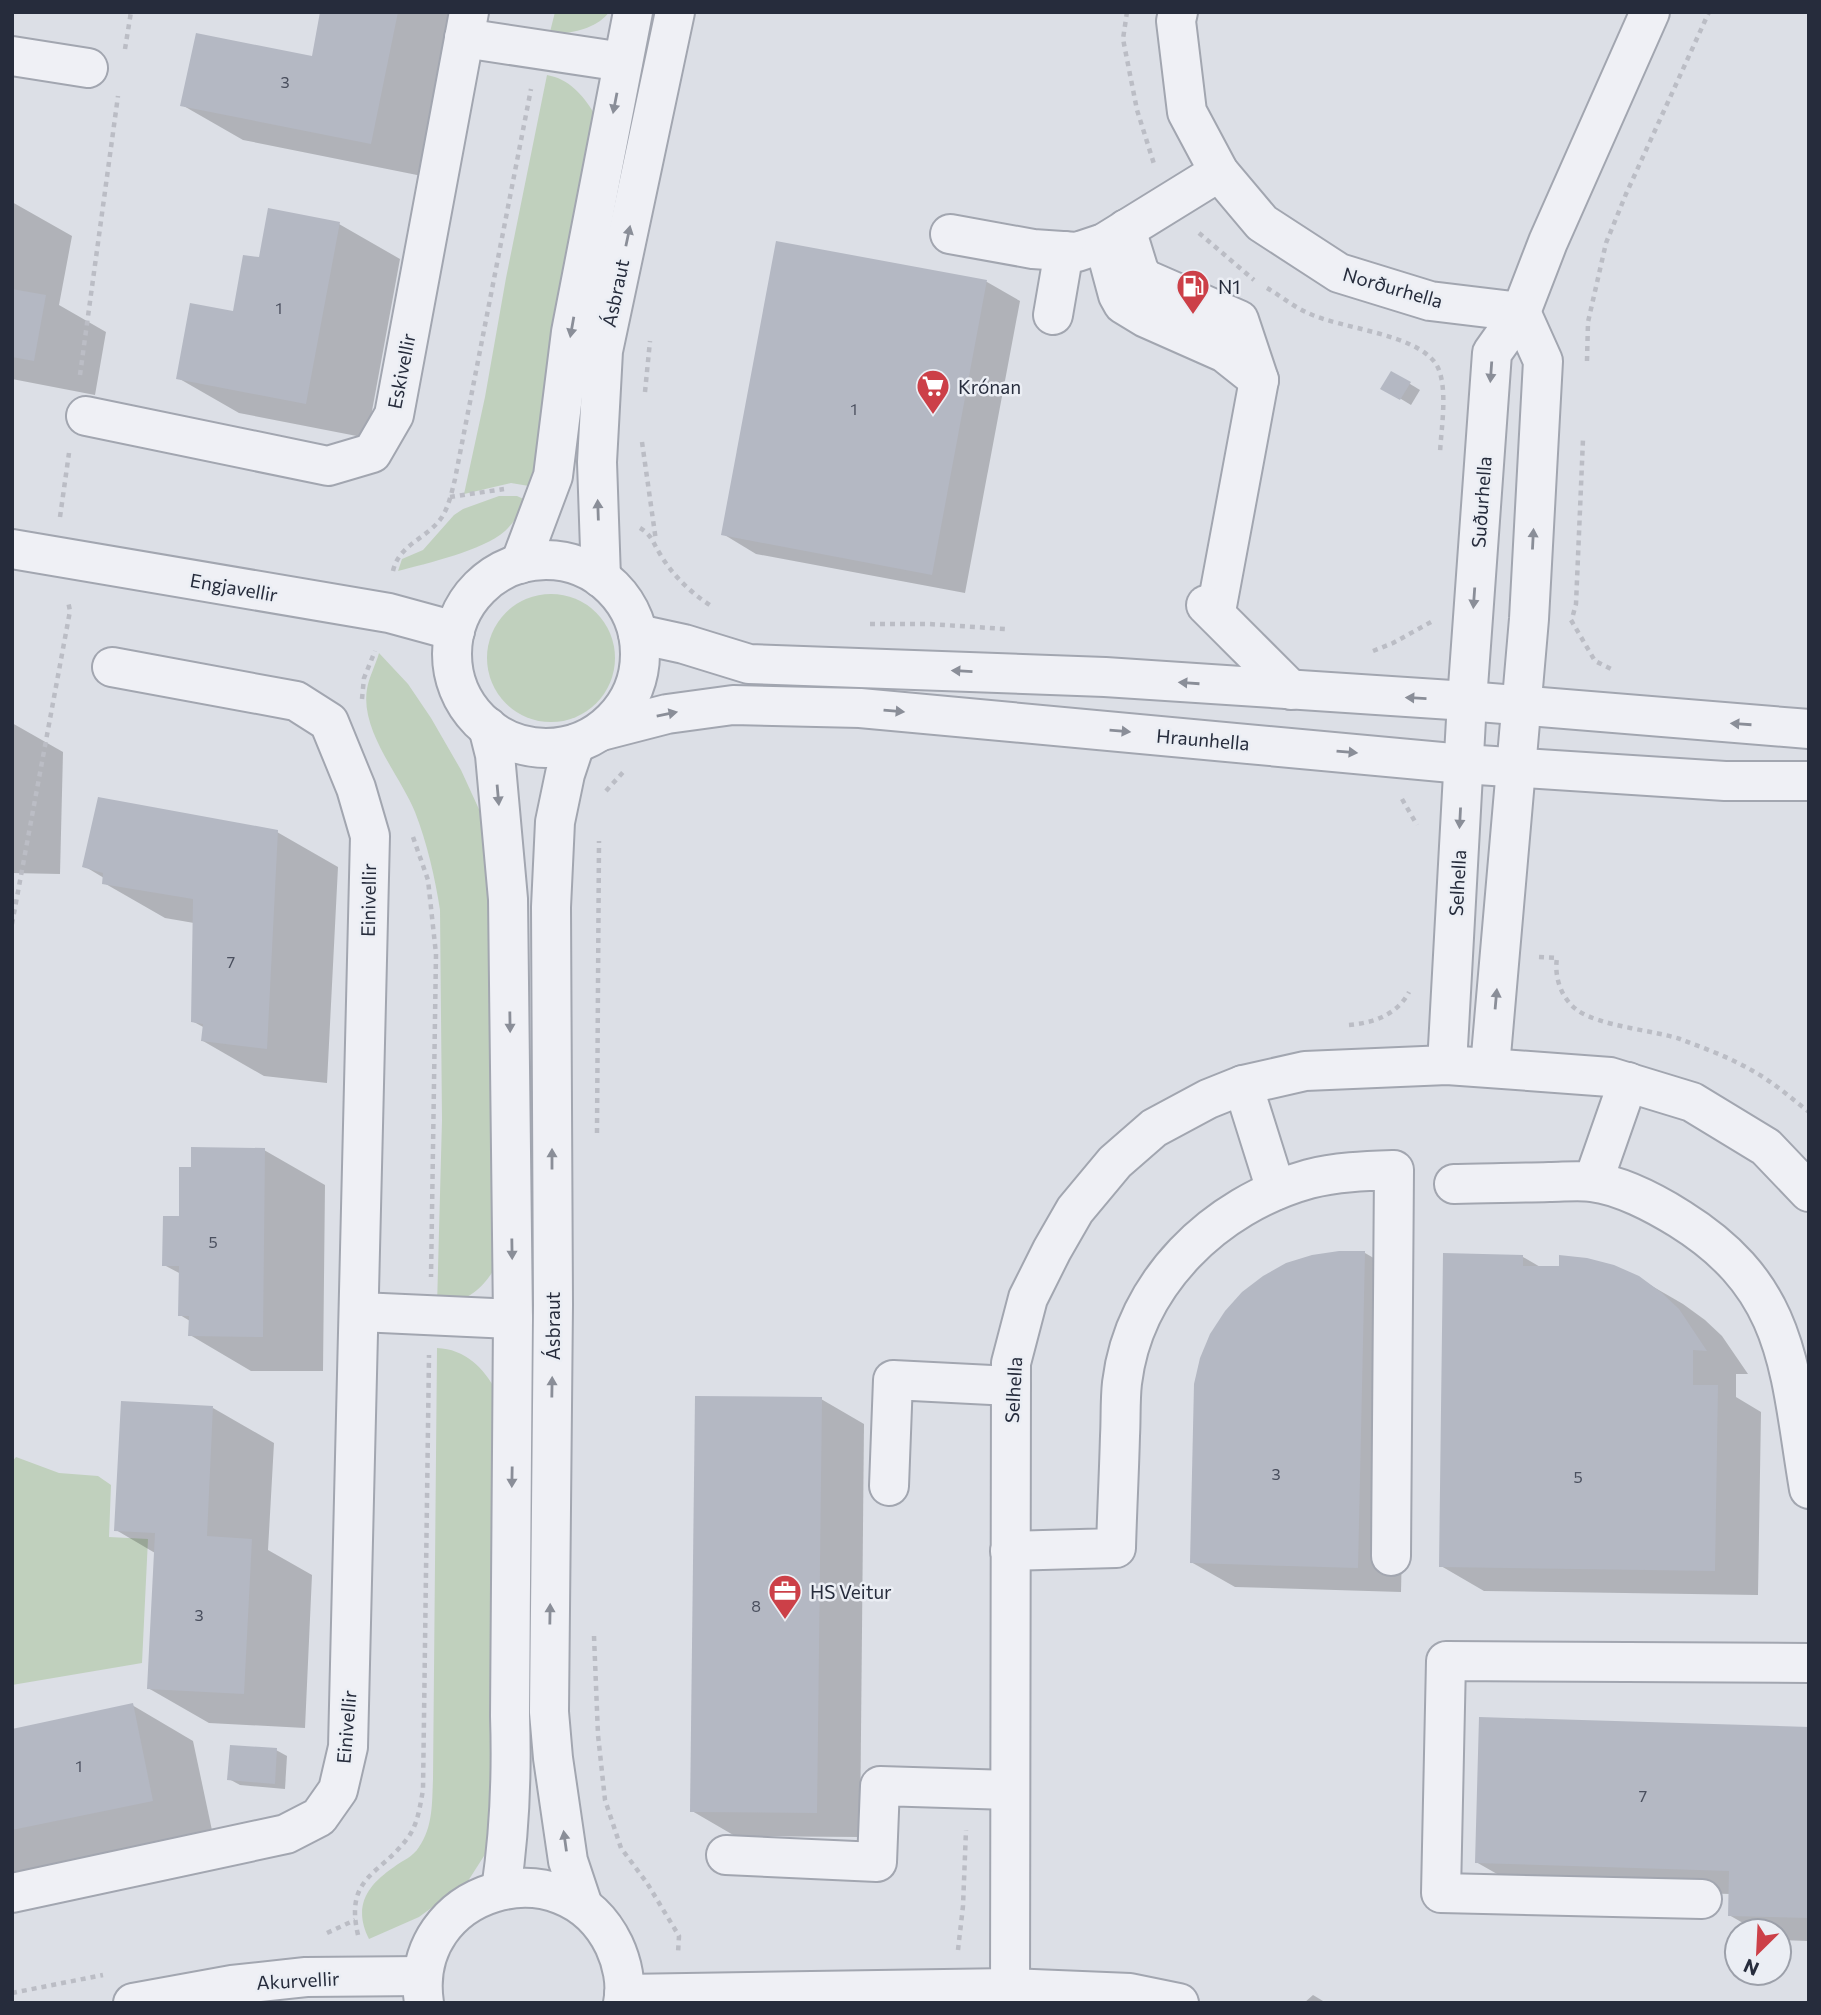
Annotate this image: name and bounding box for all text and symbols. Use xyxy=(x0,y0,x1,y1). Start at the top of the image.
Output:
house number: 3 xyxy=(280,72,290,91)
one-way arrow xyxy=(609,92,620,114)
one-way arrow xyxy=(622,225,633,247)
street label: Ásbraut xyxy=(597,257,633,329)
street label: Norðurhella xyxy=(1340,262,1446,312)
fuel station icon: N1 xyxy=(1174,267,1212,316)
place label: N1 xyxy=(1218,275,1240,298)
house number: 1 xyxy=(276,298,282,317)
one-way arrow xyxy=(566,316,577,338)
street label: Eskivellir xyxy=(382,331,420,411)
one-way arrow xyxy=(1485,361,1496,383)
supermarket icon: Krónan xyxy=(914,367,952,416)
place label: Krónan xyxy=(958,375,1021,398)
house number: 1 xyxy=(851,399,857,418)
street label: Suðurhella xyxy=(1466,455,1496,549)
one-way arrow xyxy=(593,498,604,520)
one-way arrow xyxy=(1528,528,1539,550)
street label: Engjavellir xyxy=(188,568,280,606)
one-way arrow xyxy=(1469,588,1480,610)
one-way arrow xyxy=(951,665,973,676)
one-way arrow xyxy=(1178,677,1200,688)
one-way arrow xyxy=(1405,692,1427,703)
one-way arrow xyxy=(883,706,905,717)
one-way arrow xyxy=(656,709,678,720)
one-way arrow xyxy=(1729,718,1751,729)
street label: Hraunhella xyxy=(1155,723,1251,755)
one-way arrow xyxy=(1109,726,1131,737)
one-way arrow xyxy=(1336,747,1358,758)
one-way arrow xyxy=(493,784,504,806)
one-way arrow xyxy=(1455,807,1466,829)
street label: Selhella xyxy=(1444,849,1470,917)
street label: Einivellir xyxy=(356,863,380,937)
house number: 7 xyxy=(227,952,235,971)
one-way arrow xyxy=(1491,988,1502,1010)
one-way arrow xyxy=(504,1011,515,1033)
one-way arrow xyxy=(546,1148,558,1170)
house number: 5 xyxy=(208,1232,218,1251)
one-way arrow xyxy=(506,1238,518,1260)
street label: Ásbraut xyxy=(541,1291,564,1360)
street label: Selhella xyxy=(1000,1356,1026,1424)
one-way arrow xyxy=(546,1375,558,1397)
house number: 3 xyxy=(1271,1464,1281,1483)
one-way arrow xyxy=(506,1466,518,1488)
house number: 5 xyxy=(1573,1467,1583,1486)
office icon: HS Veitur xyxy=(766,1572,804,1621)
place label: HS Veitur xyxy=(810,1580,892,1603)
house number: 8 xyxy=(751,1596,761,1615)
one-way arrow xyxy=(544,1603,556,1625)
house number: 3 xyxy=(194,1605,204,1624)
street label: Einivellir xyxy=(331,1689,361,1765)
house number: 1 xyxy=(76,1756,82,1775)
house number: 7 xyxy=(1639,1786,1647,1805)
one-way arrow xyxy=(559,1829,570,1851)
north arrow xyxy=(1723,1917,1793,1987)
text: N xyxy=(1740,1955,1762,1981)
street label: Akurvellir xyxy=(256,1966,341,1994)

